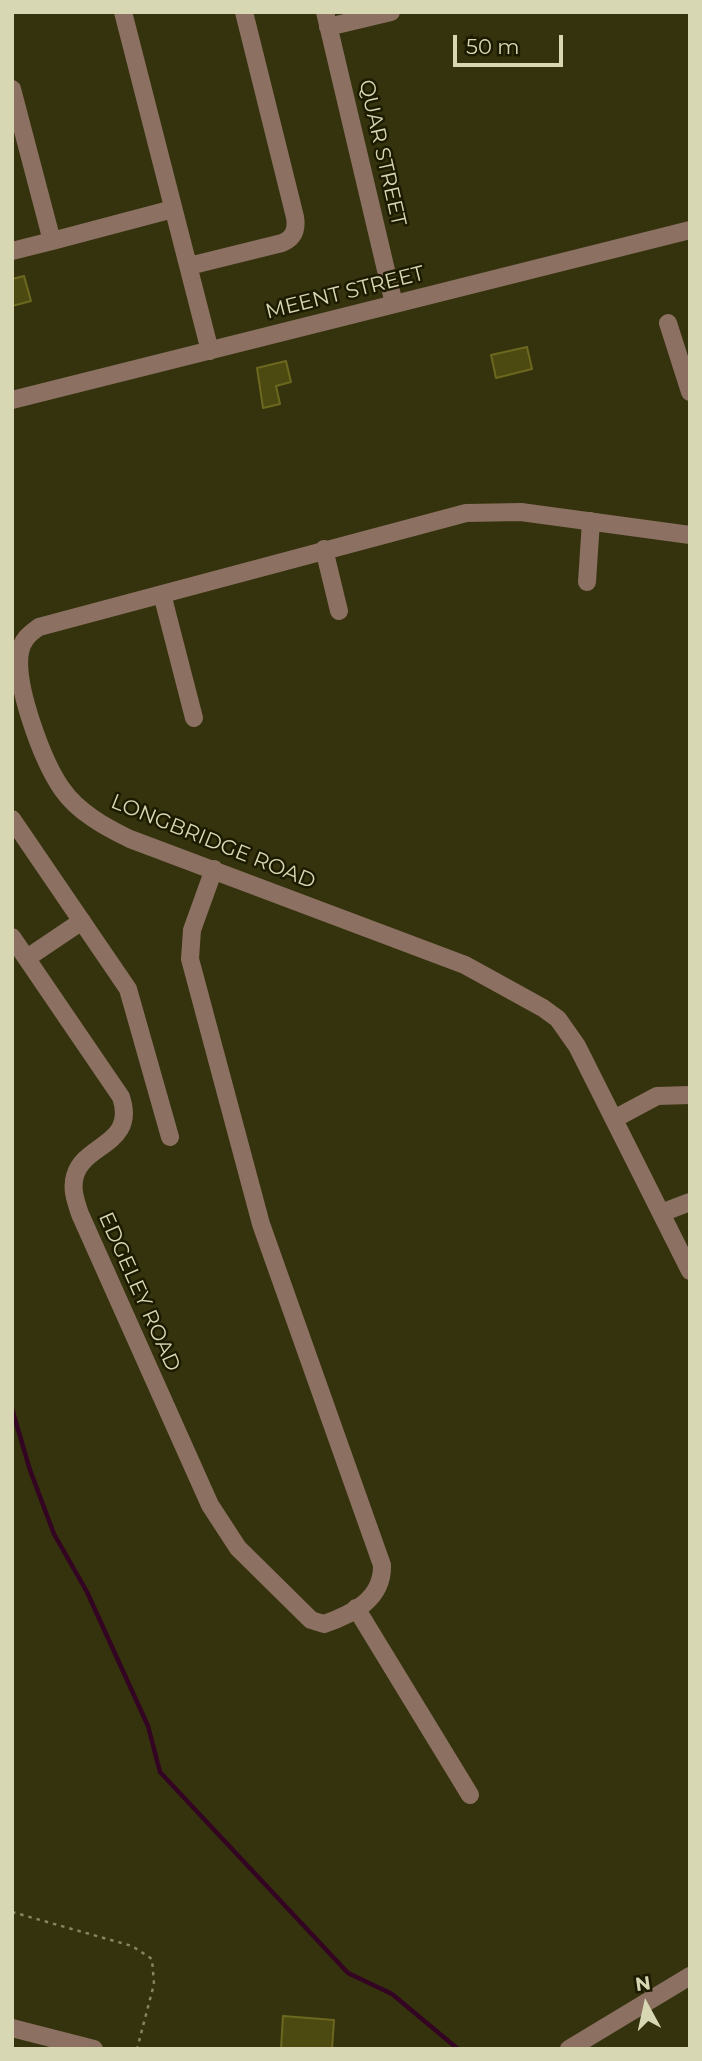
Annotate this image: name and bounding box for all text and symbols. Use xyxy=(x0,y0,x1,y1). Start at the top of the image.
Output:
scale bar xyxy=(457,21,567,65)
text: 50 m xyxy=(466,34,520,59)
street label: QUAR STREET xyxy=(353,77,411,229)
street label: MEENT STREET xyxy=(263,261,427,325)
street label: LONGBRIDGE ROAD xyxy=(107,789,319,895)
street label: EDGELEY ROAD xyxy=(93,1208,185,1376)
north arrow xyxy=(611,1970,681,2040)
text: N xyxy=(634,1971,652,1996)

